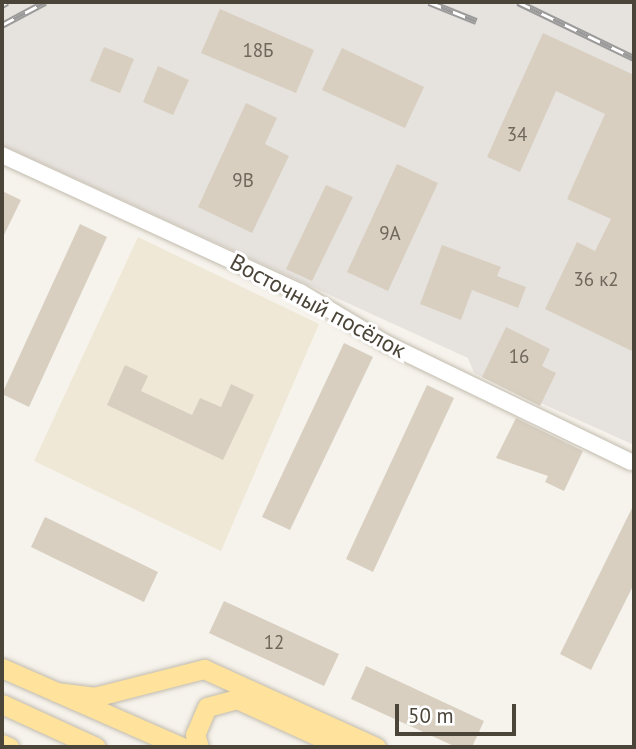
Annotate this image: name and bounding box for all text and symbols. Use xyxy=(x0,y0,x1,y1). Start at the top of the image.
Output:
house number: 18Б xyxy=(242,40,274,62)
house number: 34 xyxy=(507,124,527,146)
house number: 9В xyxy=(232,170,254,192)
house number: 9А xyxy=(379,223,401,245)
street label: Восточный посёлок xyxy=(225,248,411,364)
house number: 36 к2 xyxy=(573,269,619,291)
house number: 16 xyxy=(509,346,529,368)
house number: 12 xyxy=(264,632,284,654)
scale bar xyxy=(398,690,519,734)
text: 50 m xyxy=(408,702,454,729)

